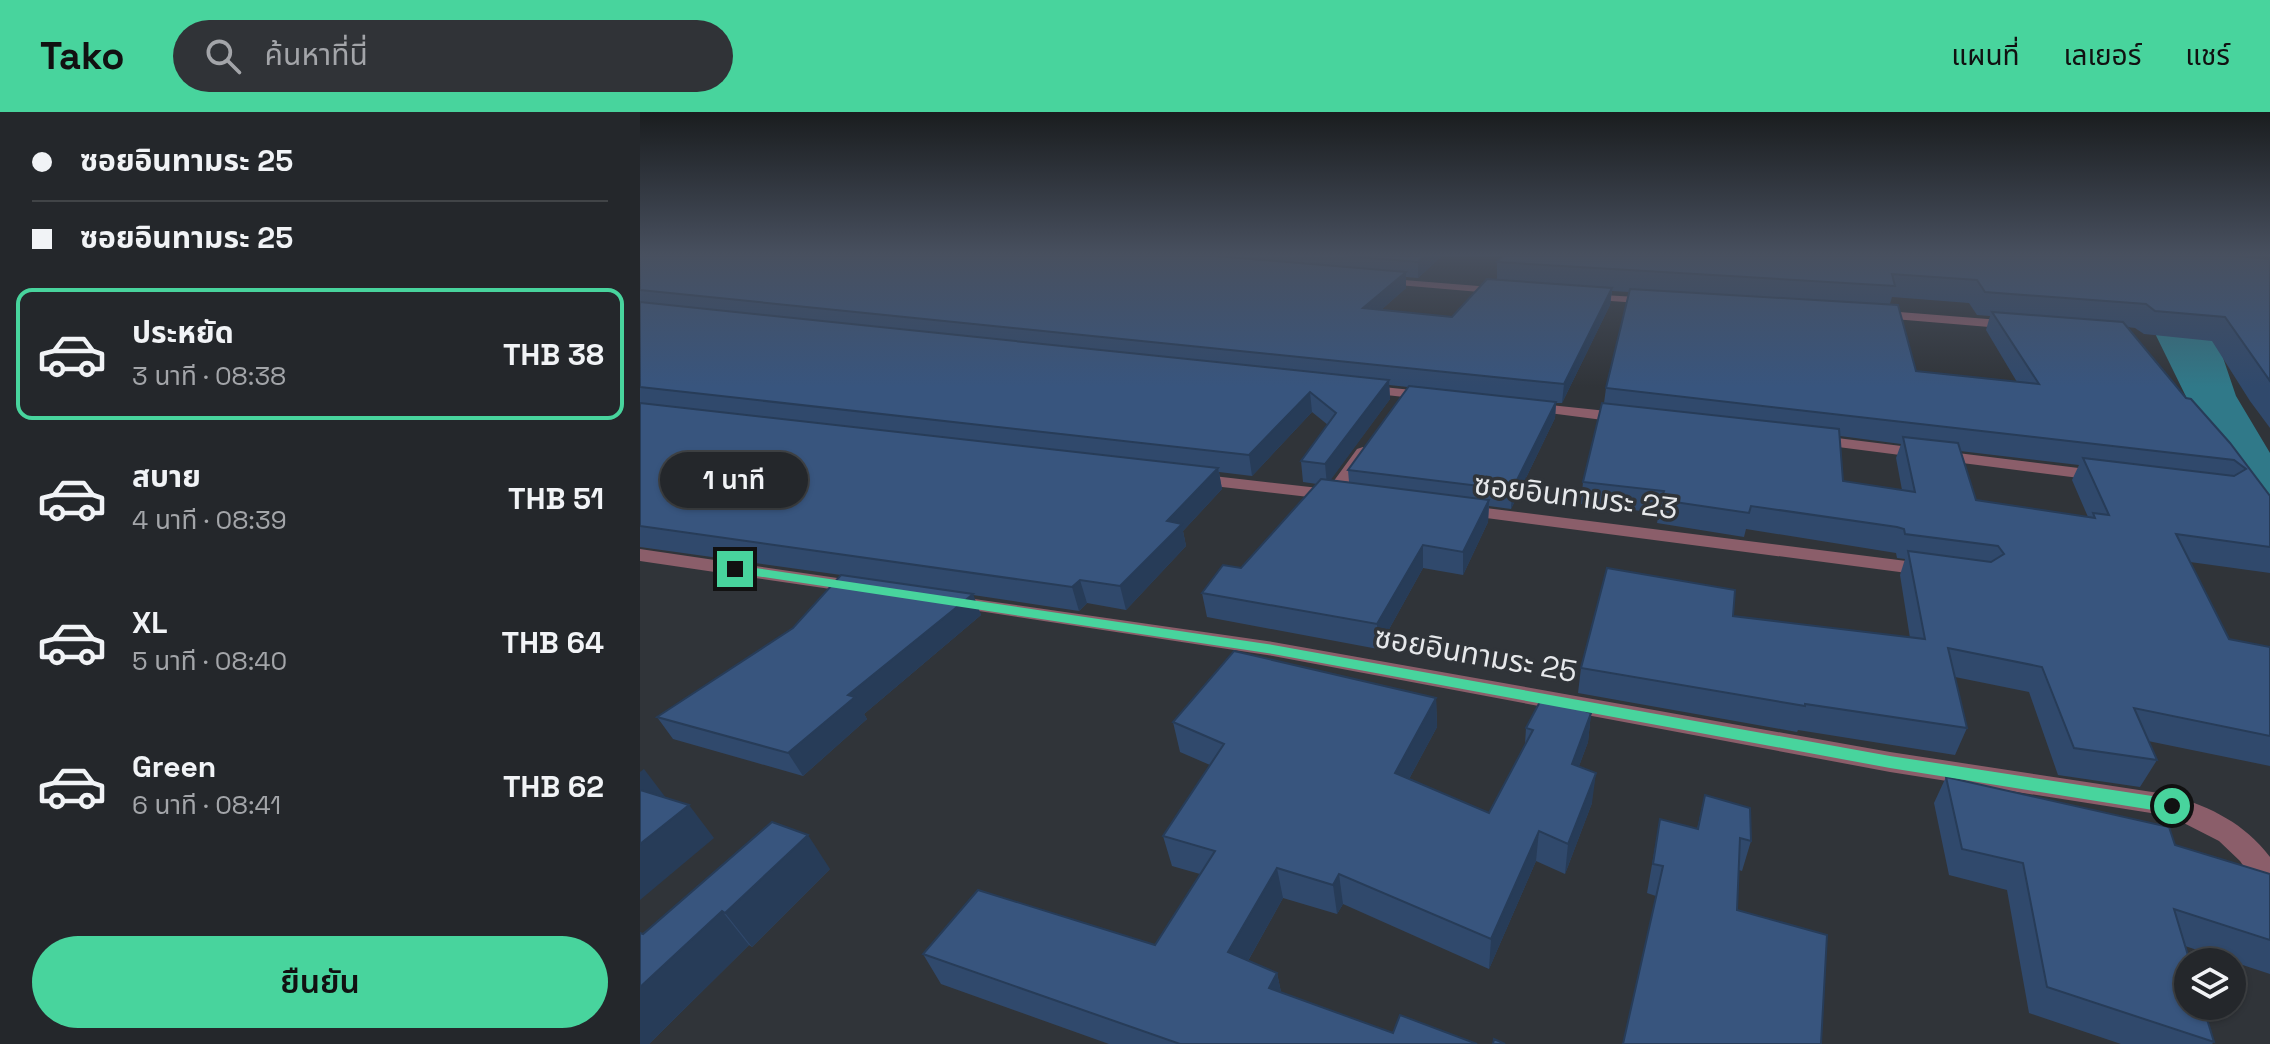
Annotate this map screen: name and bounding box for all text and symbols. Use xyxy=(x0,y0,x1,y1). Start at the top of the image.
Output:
search box xyxy=(173,20,733,92)
text: Tako xyxy=(40,32,125,80)
icon: search xyxy=(201,34,245,78)
text: ค้นหาที่นี่ xyxy=(265,35,368,74)
text: แผนที่ xyxy=(1951,37,2020,73)
text: เลเยอร์ xyxy=(2064,37,2141,73)
text: แชร์ xyxy=(2185,37,2230,73)
text: ซอยอินทามระ 25 xyxy=(80,141,293,180)
text: ซอยอินทามระ 25 xyxy=(80,218,293,257)
text: ประหยัด xyxy=(132,313,234,352)
icon: car xyxy=(36,318,108,390)
text: THB 38 xyxy=(503,335,604,374)
text: 3 นาที · 08:38 xyxy=(132,359,286,393)
callout: 1 นาที xyxy=(661,453,809,509)
text: สบาย xyxy=(132,457,201,496)
icon: car xyxy=(36,462,108,534)
text: 1 นาที xyxy=(703,463,765,497)
street label: ซอยอินทามระ 23 xyxy=(1472,464,1680,528)
text: THB 51 xyxy=(508,479,604,518)
text: 4 นาที · 08:39 xyxy=(132,503,287,537)
route end xyxy=(717,551,753,587)
text: XL xyxy=(132,603,168,642)
icon: car xyxy=(36,606,108,678)
street label: ซอยอินทามระ 25 xyxy=(1372,617,1580,691)
text: THB 64 xyxy=(502,623,604,662)
text: 5 นาที · 08:40 xyxy=(132,644,287,678)
text: Green xyxy=(132,747,216,786)
icon: car xyxy=(36,750,108,822)
text: THB 62 xyxy=(503,767,604,806)
text: 6 นาที · 08:41 xyxy=(132,788,281,822)
route start xyxy=(2154,788,2190,824)
button: ยืนยัน xyxy=(32,936,608,1028)
map controls xyxy=(2174,948,2246,1020)
button: layers xyxy=(2174,948,2246,1020)

